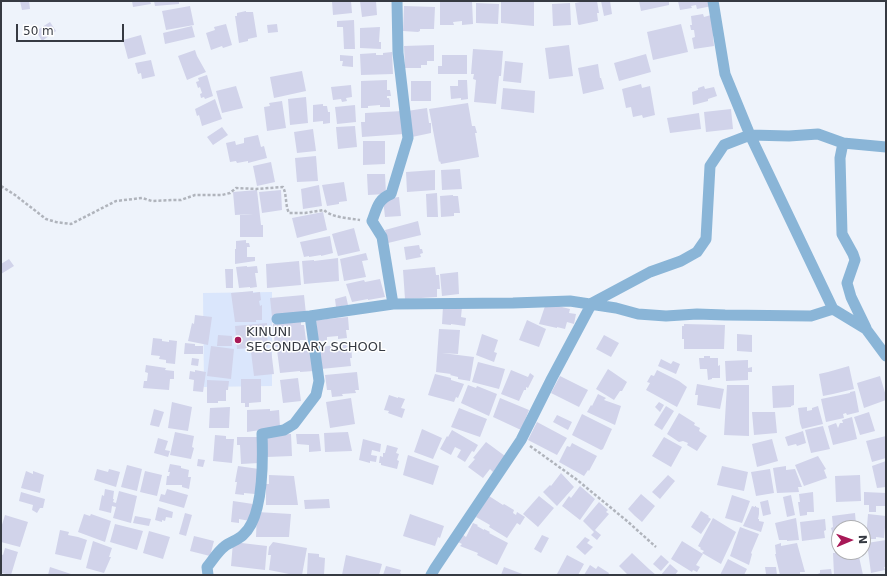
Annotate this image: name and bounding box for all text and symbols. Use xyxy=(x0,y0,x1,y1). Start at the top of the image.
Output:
scale bar xyxy=(18,16,126,42)
text: 50 m xyxy=(23,24,54,38)
place label: KINUNI SECONDARY SCHOOL xyxy=(246,325,385,356)
marker: KINUNI SECONDARY SCHOOL xyxy=(233,335,243,345)
north arrow xyxy=(831,520,871,560)
text: N xyxy=(856,535,869,544)

